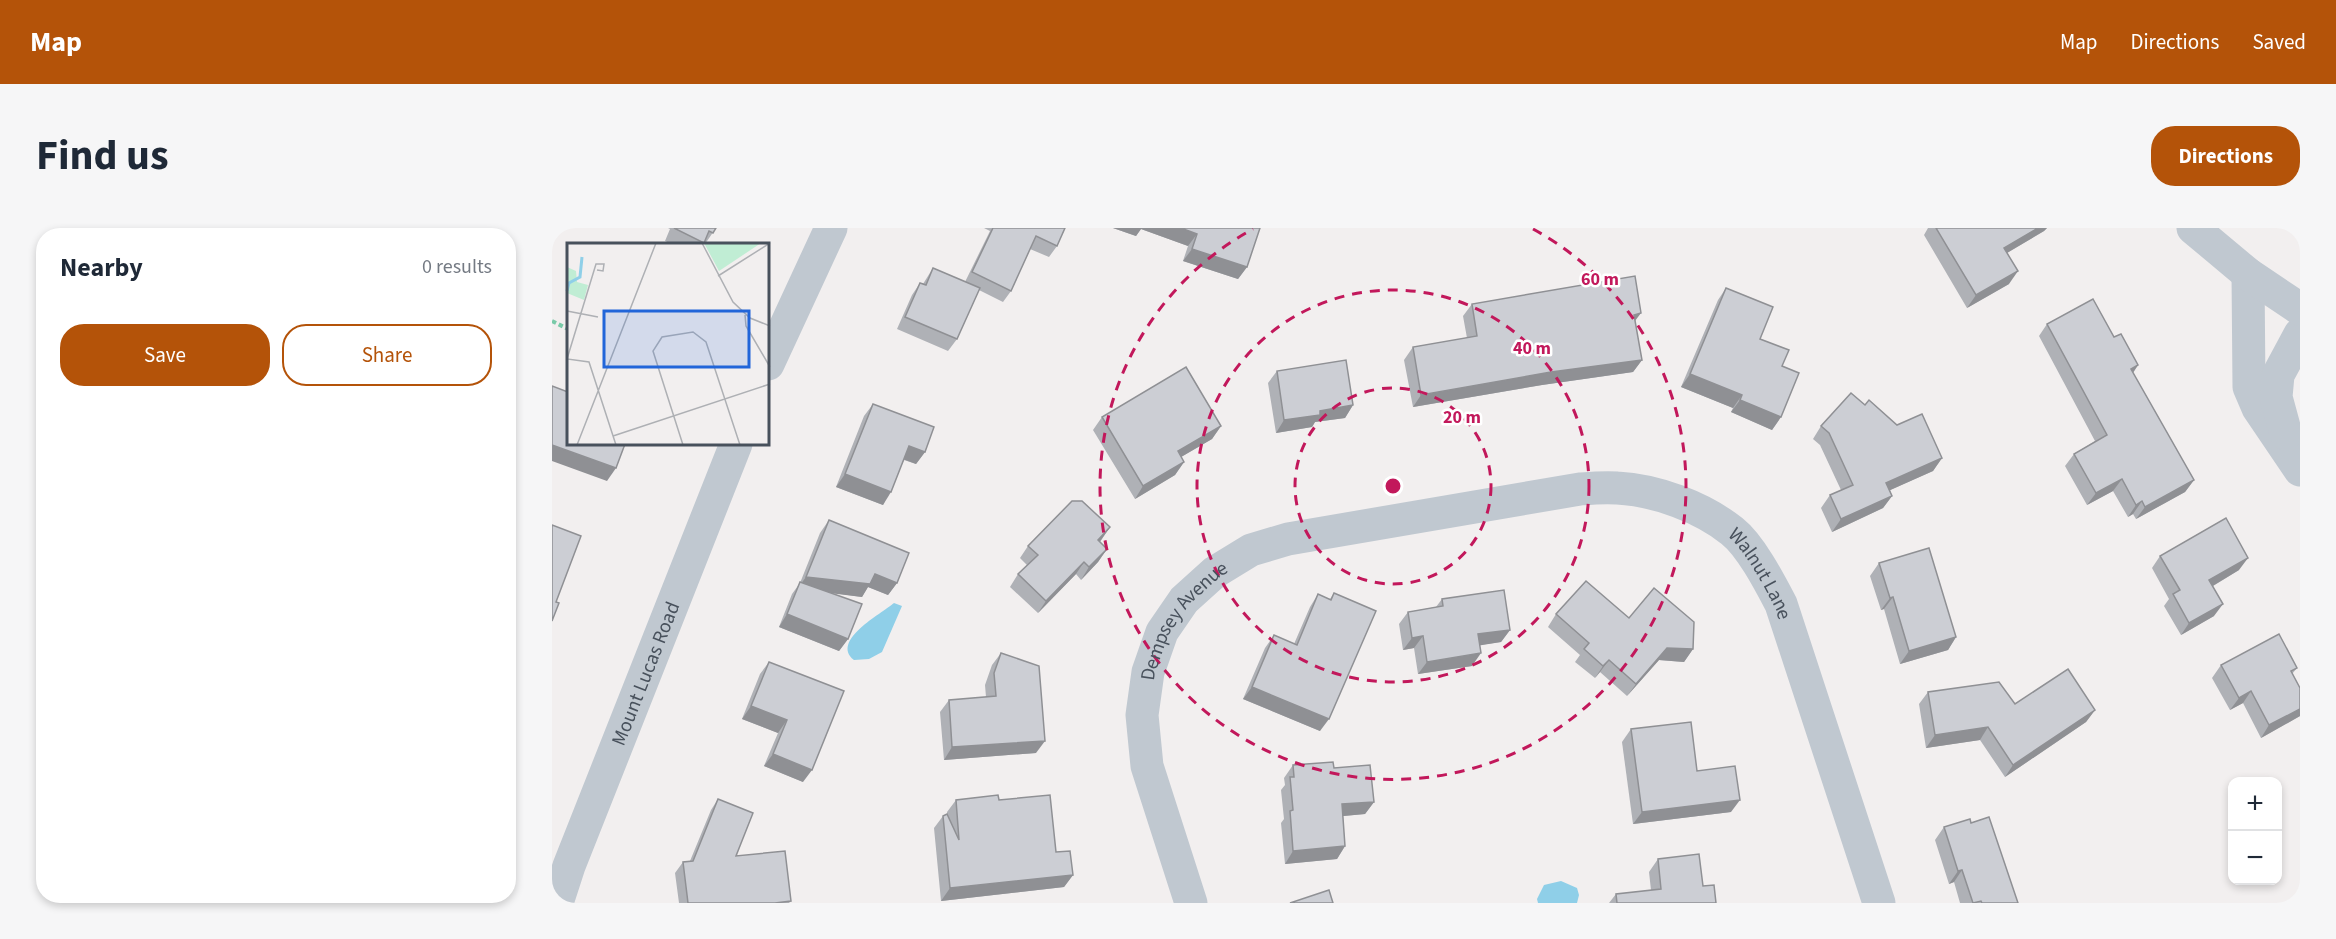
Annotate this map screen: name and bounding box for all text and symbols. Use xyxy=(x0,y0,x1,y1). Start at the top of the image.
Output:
text: Map xyxy=(30,22,82,62)
text: Map xyxy=(2060,27,2098,57)
text: Directions xyxy=(2131,27,2219,57)
text: Saved xyxy=(2252,27,2306,57)
text: Find us xyxy=(36,126,169,186)
button: Directions xyxy=(2151,126,2300,186)
inset map xyxy=(567,243,770,446)
text: Nearby xyxy=(60,249,143,286)
text: 0 results xyxy=(422,253,492,281)
text: 60 m xyxy=(1581,267,1619,292)
button: Save xyxy=(60,324,270,386)
button: Share xyxy=(282,324,492,386)
text: 40 m xyxy=(1513,336,1551,361)
text: 20 m xyxy=(1443,405,1481,430)
centre of rings xyxy=(1383,476,1403,496)
street label: Walnut Lane xyxy=(1722,521,1798,623)
street label: Dempsey Avenue xyxy=(1134,555,1233,682)
street label: Mount Lucas Road xyxy=(605,598,687,750)
map controls xyxy=(2228,777,2282,885)
button: + xyxy=(2228,777,2282,831)
button: − xyxy=(2228,831,2282,885)

